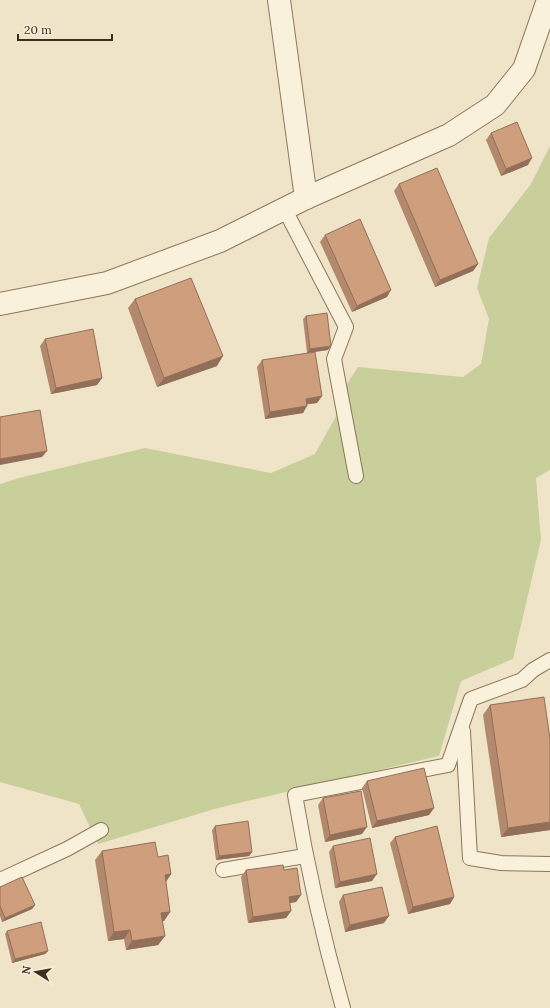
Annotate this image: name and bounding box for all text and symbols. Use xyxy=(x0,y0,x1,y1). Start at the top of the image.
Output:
scale bar xyxy=(18,16,112,42)
text: 20 m xyxy=(24,22,52,37)
north arrow xyxy=(16,952,56,992)
text: N xyxy=(18,964,34,976)

